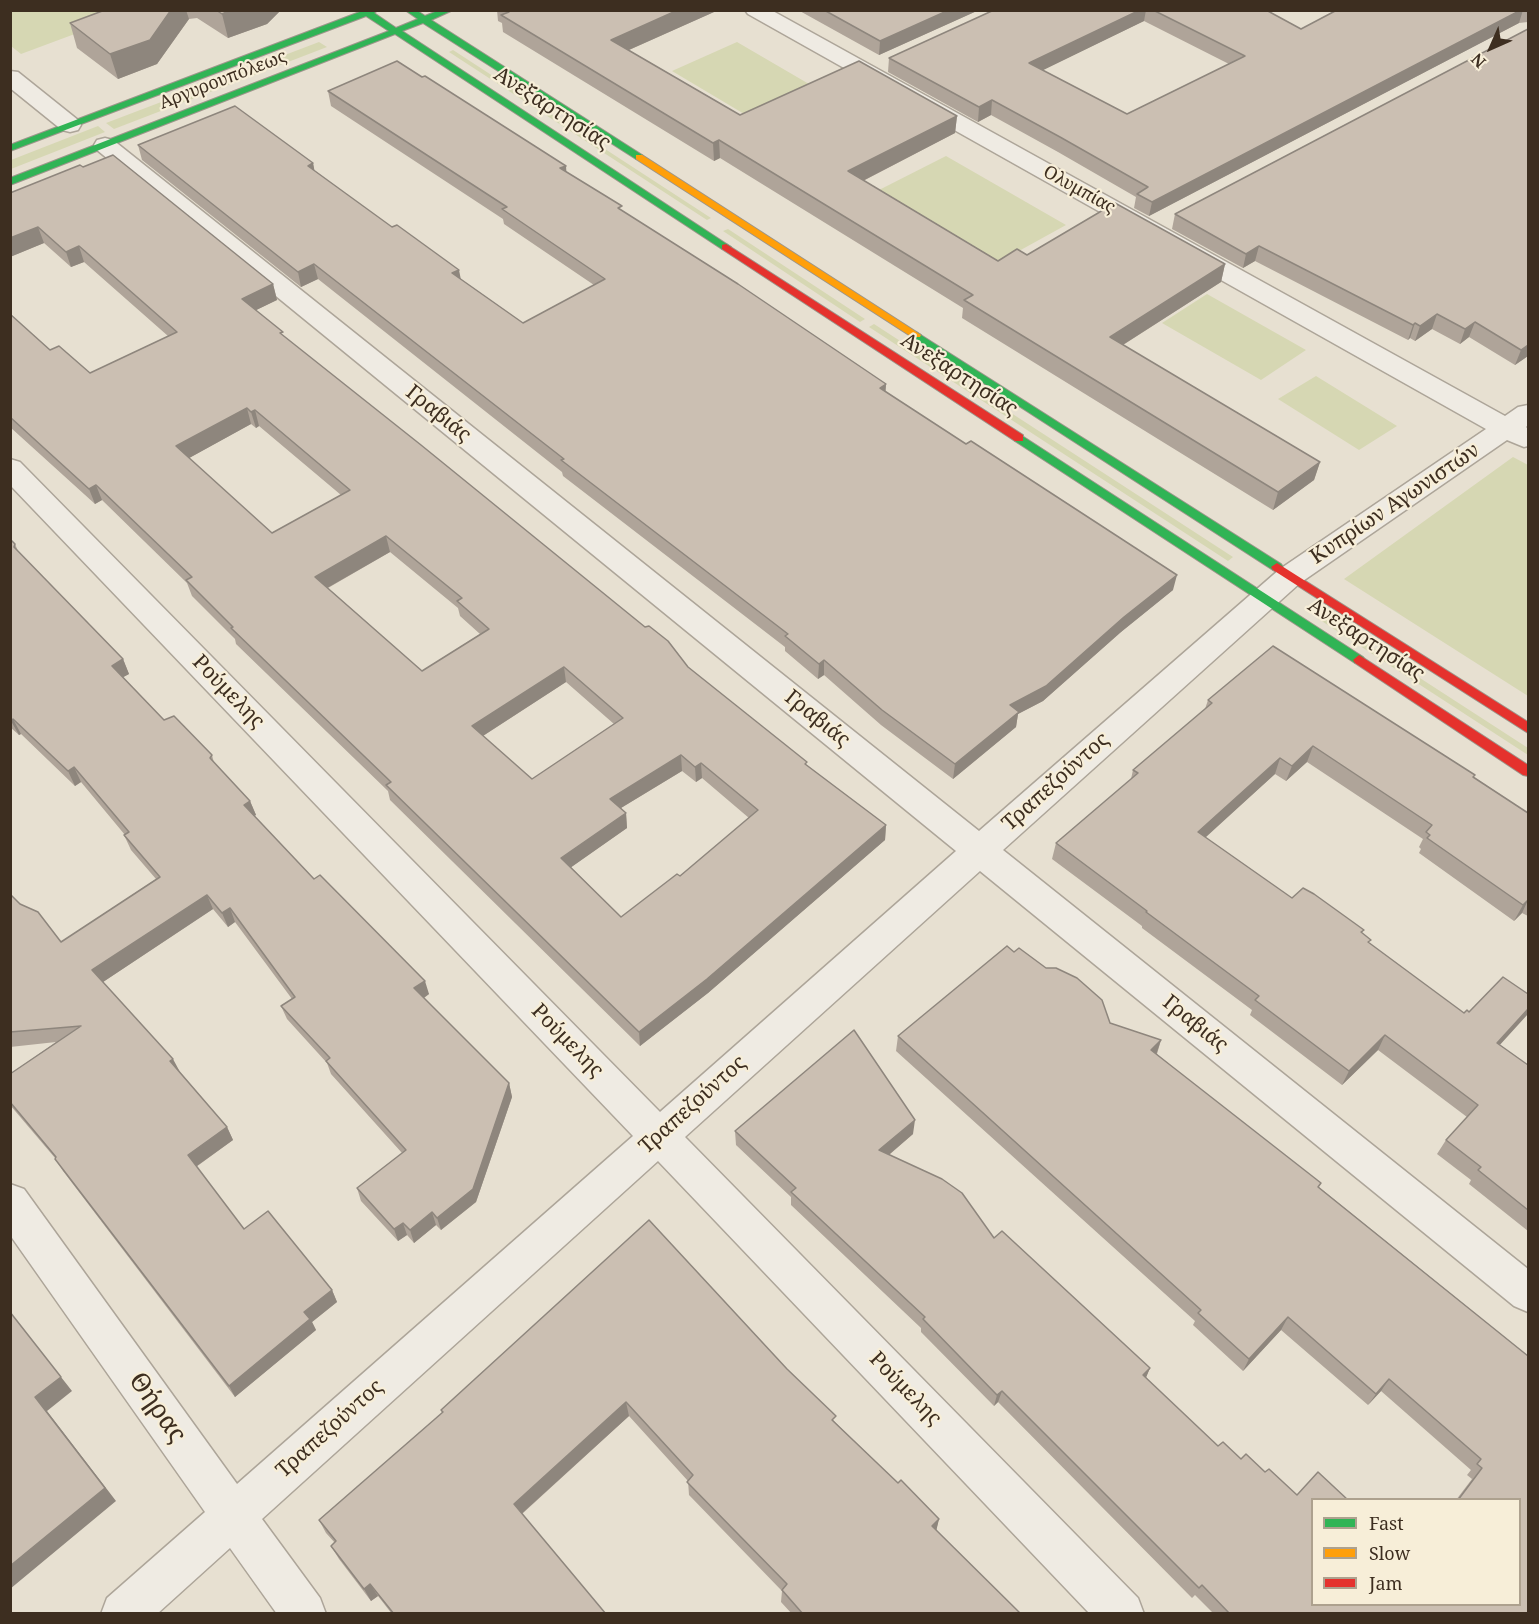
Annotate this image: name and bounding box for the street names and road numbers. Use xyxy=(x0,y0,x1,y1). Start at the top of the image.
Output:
street label: Αργυρουπόλεως xyxy=(156,46,290,114)
street label: Ανεξαρτησίας xyxy=(489,62,615,156)
street label: Ολυμπίας xyxy=(1039,161,1119,219)
street label: Ανεξαρτησίας xyxy=(896,328,1022,422)
street label: Γραβιάς xyxy=(400,380,476,448)
street label: Κυπρίων Αγωνιστών xyxy=(1306,438,1484,570)
street label: Ανεξαρτησίας xyxy=(1303,593,1429,687)
street label: Ρούμελης xyxy=(187,650,269,734)
street label: Γραβιάς xyxy=(779,685,855,753)
street label: Τραπεζούντος xyxy=(997,727,1115,837)
street label: Γραβιάς xyxy=(1157,990,1233,1058)
street label: Ρούμελης xyxy=(526,999,608,1083)
street label: Τραπεζούντος xyxy=(634,1050,752,1160)
street label: Ρούμελης xyxy=(864,1347,946,1431)
street label: Θήρας xyxy=(122,1367,192,1449)
street label: Τραπεζούντος xyxy=(271,1374,389,1484)

